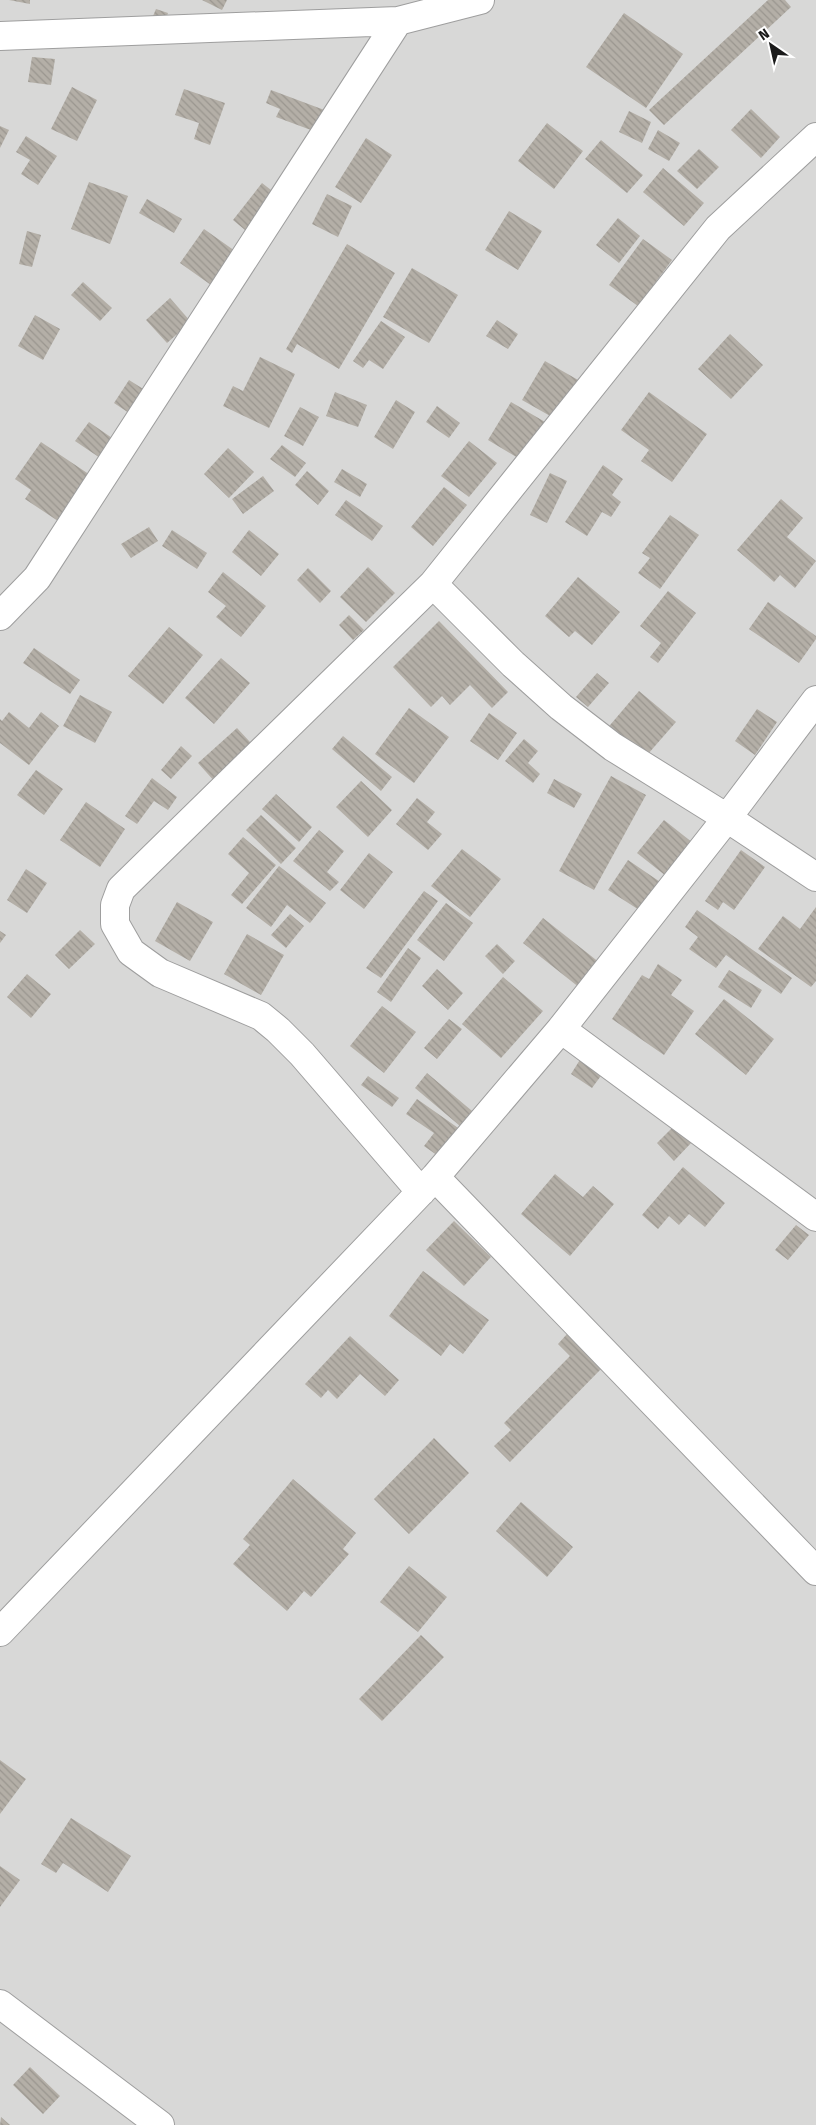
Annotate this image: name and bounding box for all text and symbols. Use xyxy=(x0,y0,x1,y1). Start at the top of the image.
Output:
north arrow xyxy=(746,20,796,70)
text: N xyxy=(755,25,773,44)

